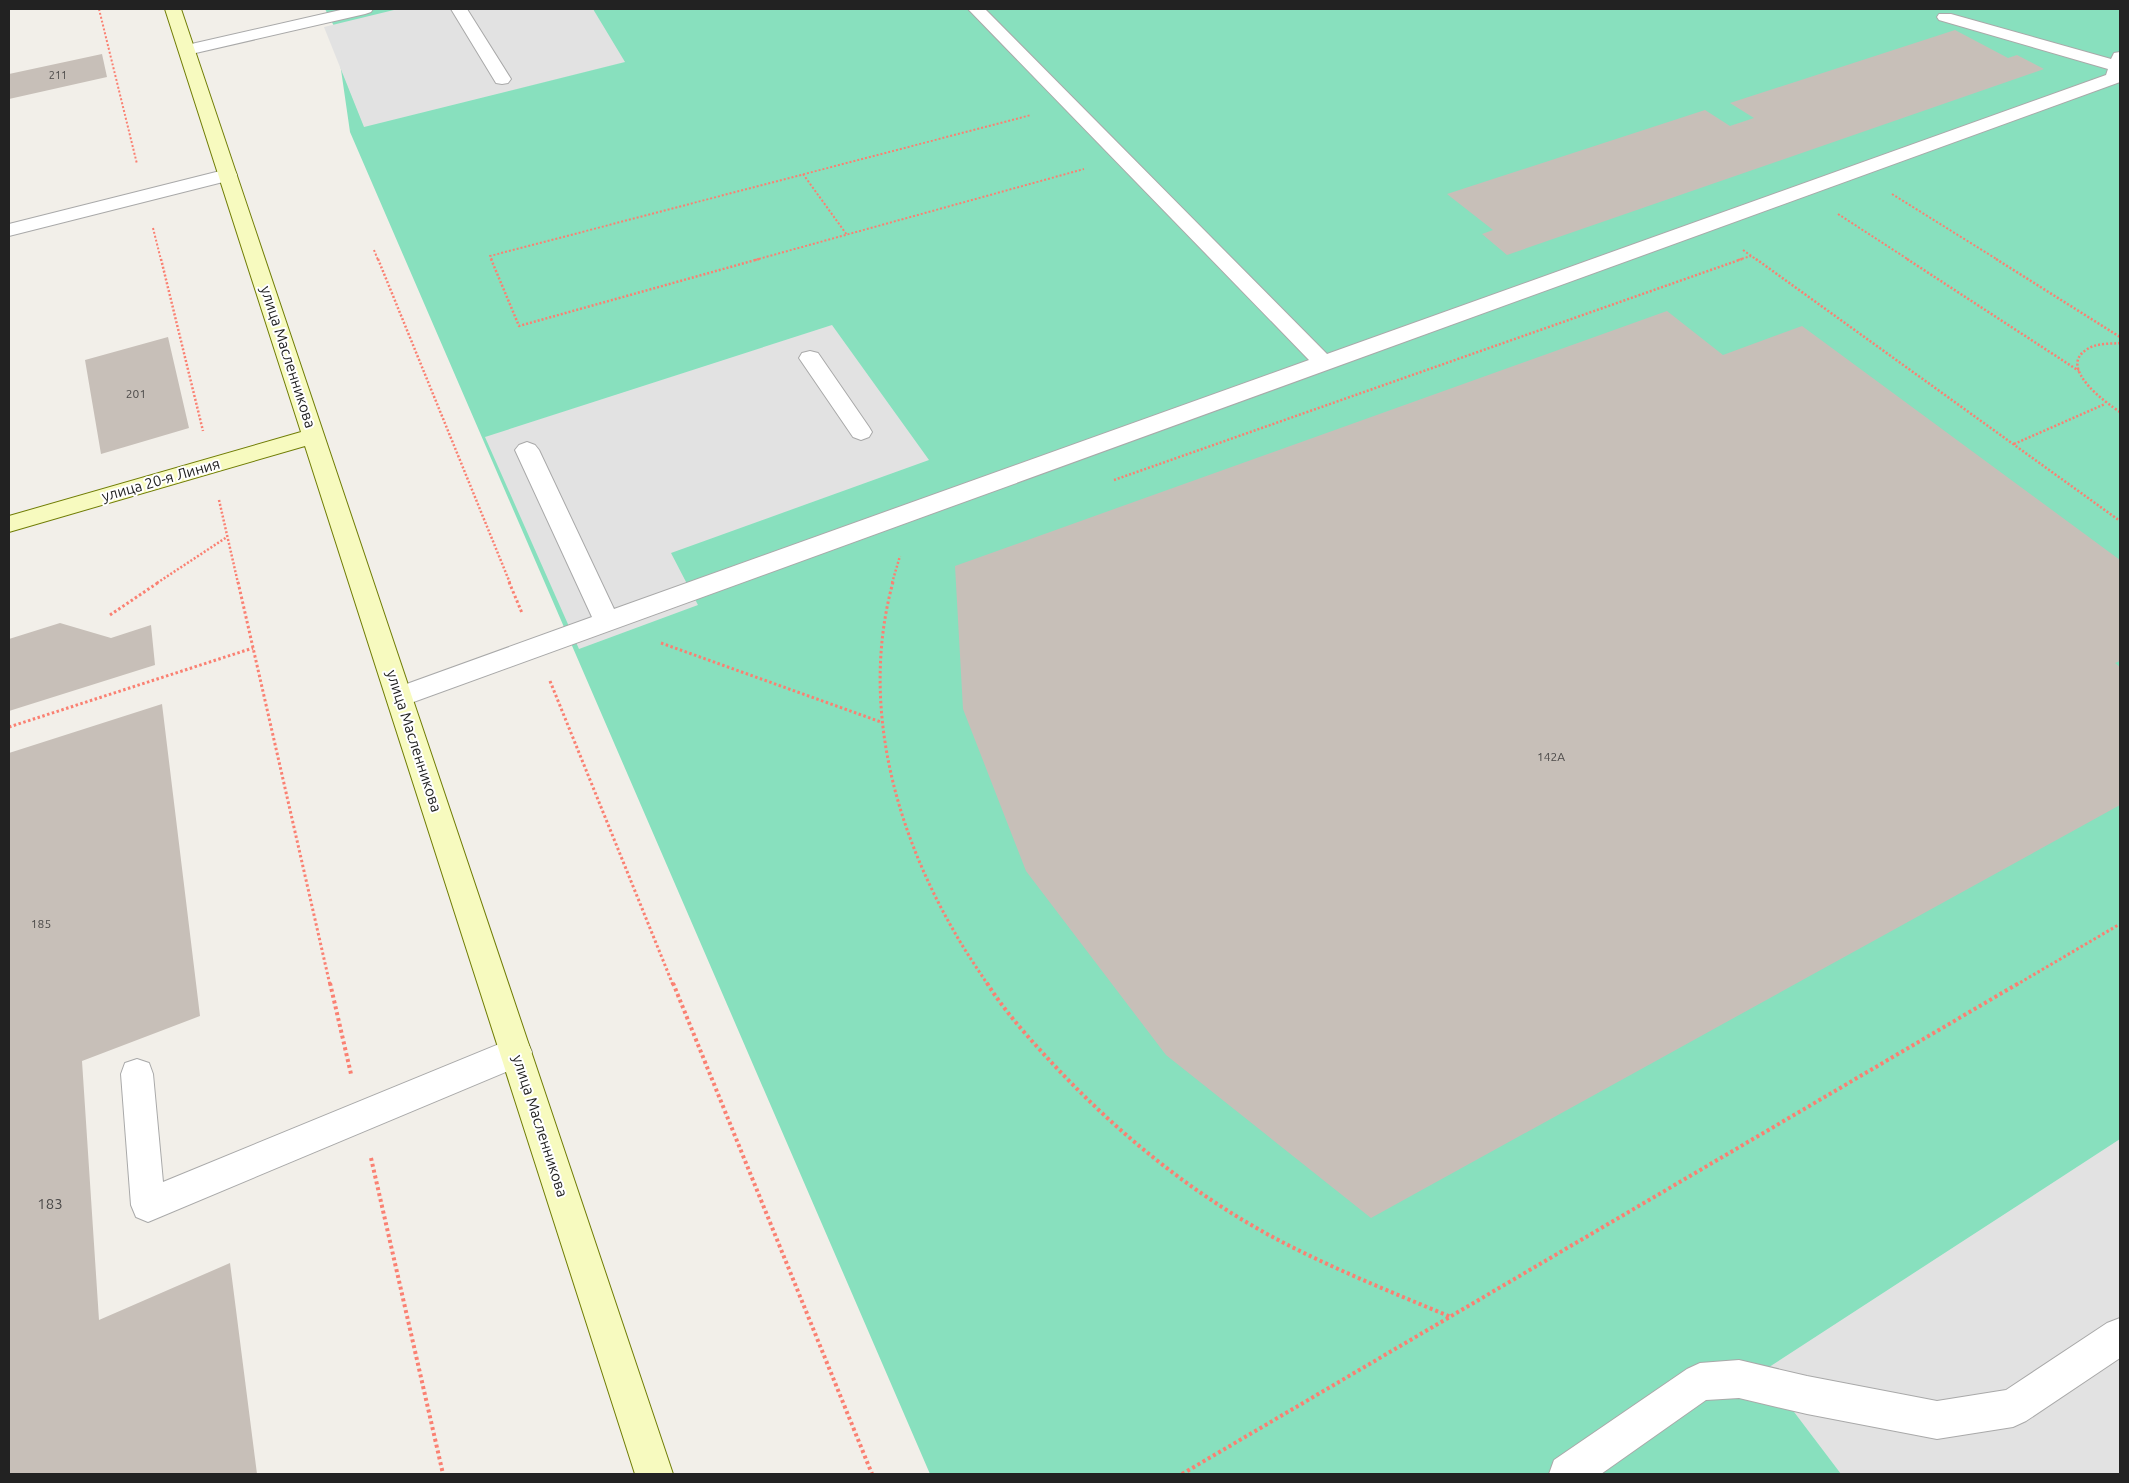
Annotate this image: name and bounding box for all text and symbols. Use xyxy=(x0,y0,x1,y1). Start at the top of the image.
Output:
house number: 211 xyxy=(49,69,67,81)
street label: улица Масленникова xyxy=(258,284,319,430)
house number: 201 xyxy=(126,387,146,400)
street label: улица 20-я Линия xyxy=(100,455,222,505)
street label: улица Масленникова xyxy=(384,668,445,814)
house number: 142А xyxy=(1537,750,1565,763)
house number: 185 xyxy=(31,917,51,930)
street label: улица Масленникова xyxy=(510,1053,571,1199)
house number: 183 xyxy=(37,1195,63,1212)

